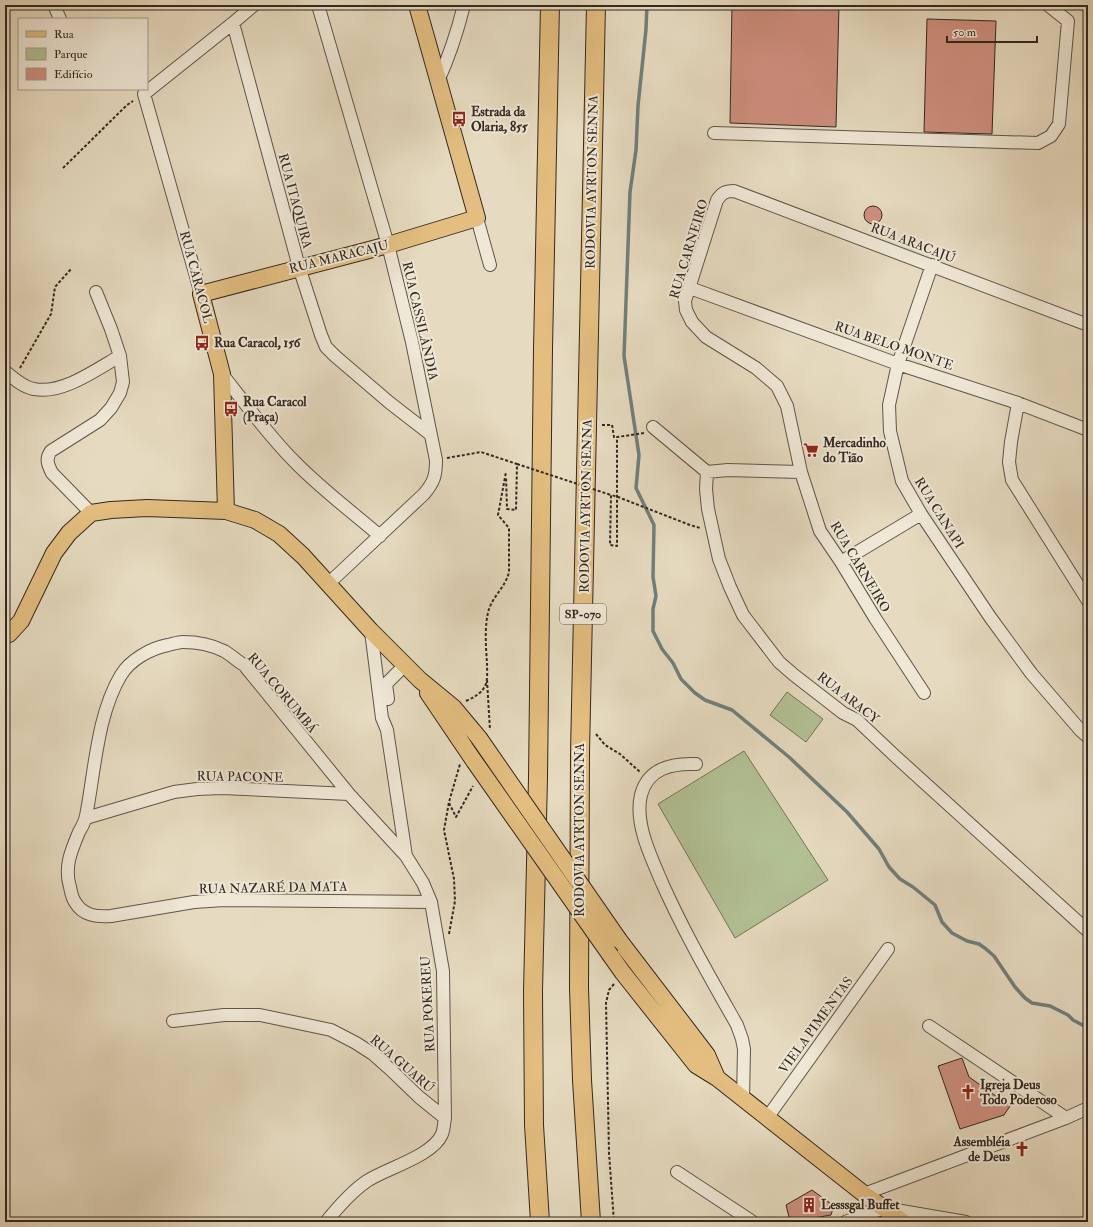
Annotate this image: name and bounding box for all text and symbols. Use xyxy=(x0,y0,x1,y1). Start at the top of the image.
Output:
legend xyxy=(18,18,148,90)
scale bar xyxy=(947,18,1037,44)
text: 50 m xyxy=(953,25,977,40)
text: Rua xyxy=(54,27,75,42)
text: Parque xyxy=(54,47,88,62)
text: Edifício xyxy=(54,67,93,82)
street label: RODOVIA AYRTON SENNA xyxy=(582,94,602,269)
place label: Estrada da Olaria, 855 xyxy=(471,104,528,135)
bus stop icon: Estrada da Olaria, 855 xyxy=(450,110,468,128)
street label: RUA ITAQUIRA xyxy=(275,152,316,251)
street label: RUA CARNEIRO xyxy=(666,197,712,301)
street label: RUA ARACAJÚ xyxy=(868,218,958,267)
street label: RUA CARACOL xyxy=(176,229,216,326)
street label: RUA MARACAJU xyxy=(287,237,391,277)
street label: RUA CASSILÂNDIA xyxy=(399,260,443,383)
street label: RUA BELO MONTE xyxy=(833,318,955,374)
bus stop icon: Rua Caracol, 156 xyxy=(193,334,211,352)
place label: Rua Caracol, 156 xyxy=(214,335,302,351)
place label: Rua Caracol (Praça) xyxy=(243,394,307,425)
bus stop icon: Rua Caracol (Praça) xyxy=(222,400,240,418)
street label: RODOVIA AYRTON SENNA xyxy=(576,418,596,593)
place label: Mercadinho do Tião xyxy=(822,435,887,466)
supermarket icon: Mercadinho do Tião xyxy=(802,441,820,459)
street label: RUA CANAPI xyxy=(911,475,967,551)
street label: RUA CARNEIRO xyxy=(827,519,893,615)
road number: SP-070 xyxy=(560,604,606,624)
street label: RUA CORUMBÁ xyxy=(244,649,321,737)
street label: RUA ARACY xyxy=(814,669,883,728)
street label: RODOVIA AYRTON SENNA xyxy=(572,742,588,917)
street label: RUA PACONE xyxy=(197,768,283,786)
street label: RUA NAZARÉ DA MATA xyxy=(198,878,348,897)
street label: RUA POKEREU xyxy=(417,955,439,1053)
street label: VIELA PIMENTAS xyxy=(776,974,856,1076)
street label: RUA GUARÚ xyxy=(367,1031,438,1096)
place label: Igreja Deus Todo Poderoso xyxy=(979,1077,1057,1108)
church icon: Igreja Deus Todo Poderoso xyxy=(959,1083,977,1101)
place label: Assembléia de Deus xyxy=(953,1134,1011,1165)
church icon: Assembléia de Deus xyxy=(1013,1140,1031,1158)
building icon: Lesssgal Buffet xyxy=(800,1196,818,1214)
place label: Lesssgal Buffet xyxy=(821,1197,900,1214)

